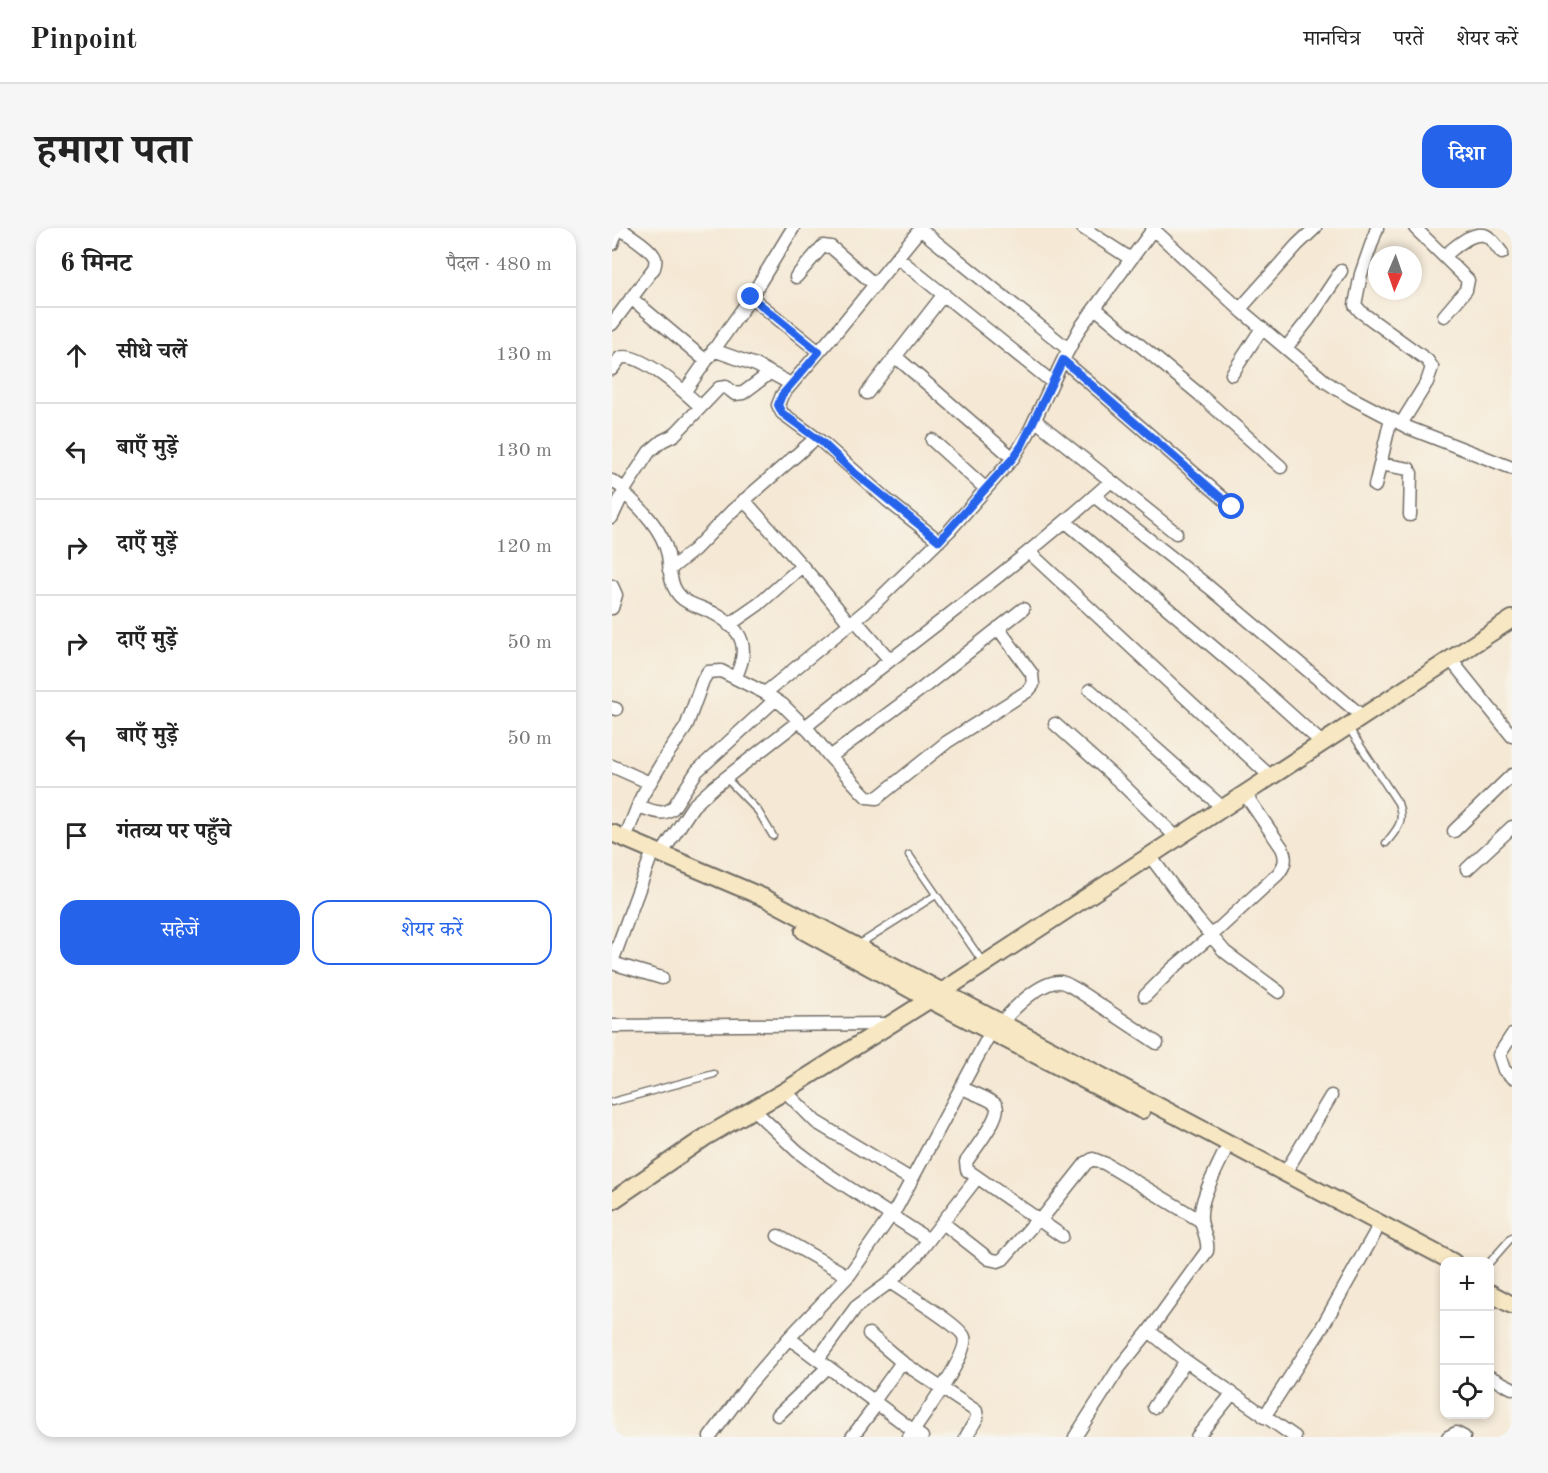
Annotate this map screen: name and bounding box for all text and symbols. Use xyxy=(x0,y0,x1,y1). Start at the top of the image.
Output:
text: Pinpoint xyxy=(30,27,137,55)
text: मानचित्र xyxy=(1304,29,1360,50)
text: परतें xyxy=(1393,29,1423,50)
text: शेयर करें xyxy=(1456,29,1518,50)
button: दिशा xyxy=(1422,125,1512,188)
text: हमारा पता xyxy=(36,131,191,173)
north arrow xyxy=(1368,246,1422,300)
text: 6 मिनट xyxy=(60,251,132,277)
text: पैदल · 480 m xyxy=(446,255,552,275)
route end xyxy=(737,283,763,309)
icon: ahead xyxy=(60,339,93,372)
text: सीधे चलें xyxy=(117,341,187,363)
text: 130 m xyxy=(496,345,552,365)
icon: left xyxy=(60,435,93,468)
text: बाएँ मुड़ें xyxy=(117,437,178,459)
text: 130 m xyxy=(496,441,552,461)
route start xyxy=(1218,493,1244,519)
icon: right xyxy=(60,531,93,564)
text: दाएँ मुड़ें xyxy=(117,533,177,555)
text: 120 m xyxy=(496,537,552,557)
icon: right xyxy=(60,627,93,660)
text: दाएँ मुड़ें xyxy=(117,629,177,651)
text: 50 m xyxy=(507,633,552,653)
icon: left xyxy=(60,723,93,756)
text: बाएँ मुड़ें xyxy=(117,725,178,747)
text: 50 m xyxy=(507,729,552,749)
icon: arrive xyxy=(60,819,93,852)
text: गंतव्य पर पहुँचे xyxy=(117,821,231,843)
button: सहेजें xyxy=(60,900,300,965)
button: शेयर करें xyxy=(312,900,552,965)
map controls xyxy=(1440,1257,1494,1419)
button: + xyxy=(1440,1257,1494,1311)
button: − xyxy=(1440,1311,1494,1365)
button: locate xyxy=(1440,1365,1494,1419)

